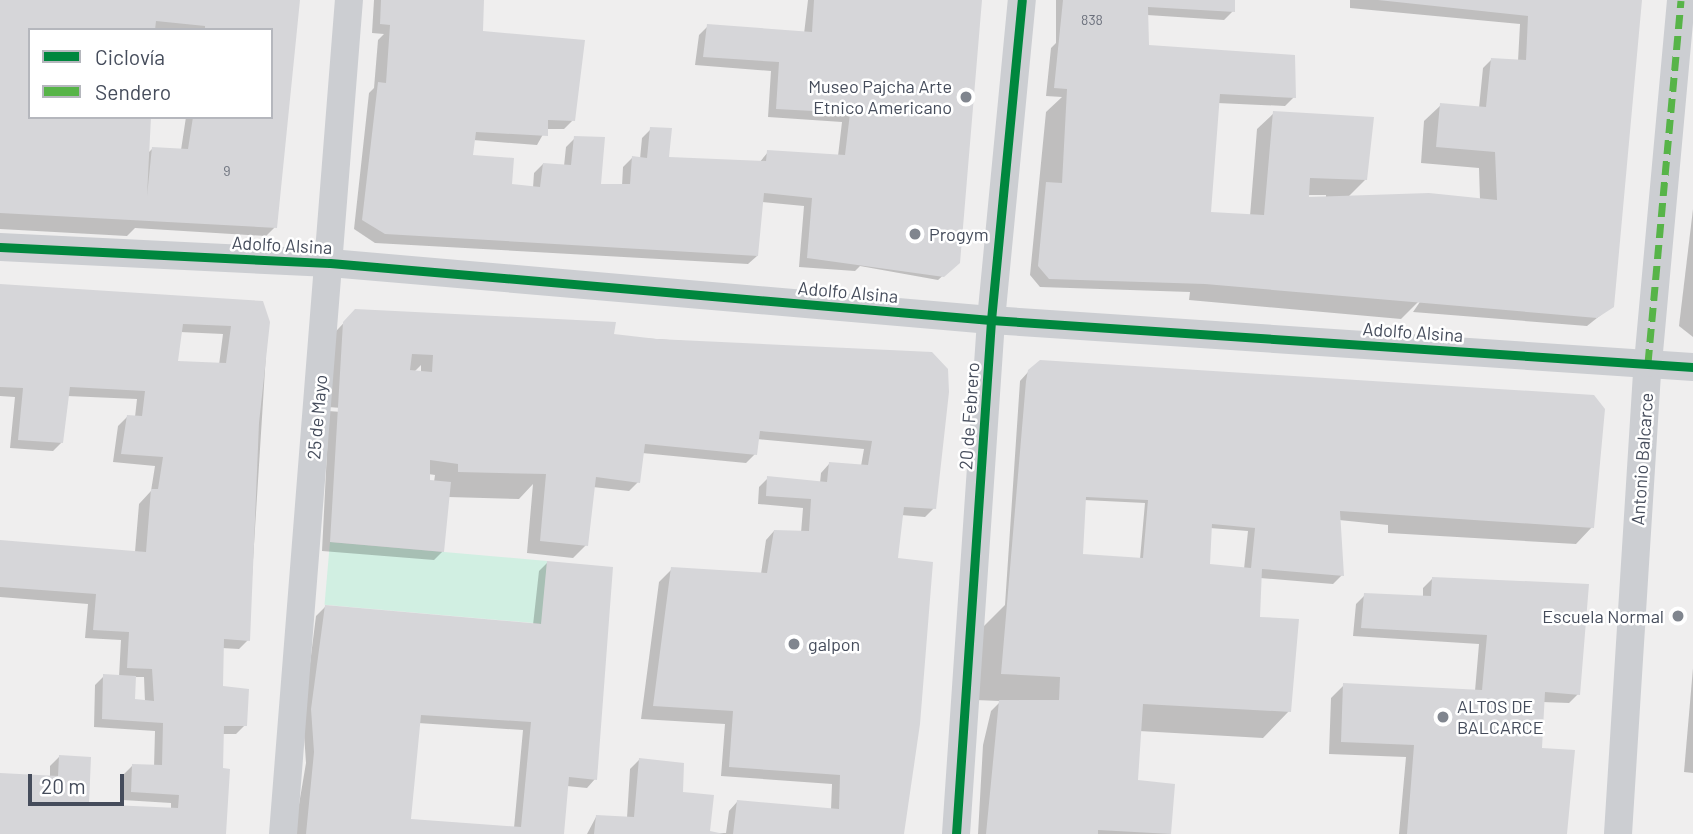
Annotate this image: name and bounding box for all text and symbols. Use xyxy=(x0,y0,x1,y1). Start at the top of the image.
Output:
house number: 838 xyxy=(1081,12,1103,28)
legend xyxy=(28,28,273,119)
text: Ciclovía xyxy=(95,44,165,69)
place label: Museo Pajcha Arte Etnico Americano xyxy=(808,76,952,119)
text: Sendero xyxy=(95,79,171,104)
marker: Museo Pajcha Arte Etnico Americano xyxy=(958,89,974,105)
house number: 9 xyxy=(223,163,231,179)
place label: Progym xyxy=(929,223,989,245)
marker: Progym xyxy=(907,226,923,242)
street label: Adolfo Alsina xyxy=(231,232,333,258)
street label: Adolfo Alsina xyxy=(797,277,899,307)
street label: Adolfo Alsina xyxy=(1362,318,1464,346)
street label: 20 de Febrero xyxy=(954,362,984,470)
street label: 25 de Mayo xyxy=(303,374,331,460)
street label: Antonio Balcarce xyxy=(1627,392,1657,526)
place label: Escuela Normal xyxy=(1542,605,1664,627)
marker: Escuela Normal xyxy=(1670,608,1686,624)
place label: galpon xyxy=(808,633,860,655)
marker: galpon xyxy=(786,636,802,652)
place label: ALTOS DE BALCARCE xyxy=(1457,696,1544,738)
marker: ALTOS DE BALCARCE xyxy=(1435,709,1451,725)
scale bar xyxy=(32,760,128,804)
text: 20 m xyxy=(41,773,86,798)

